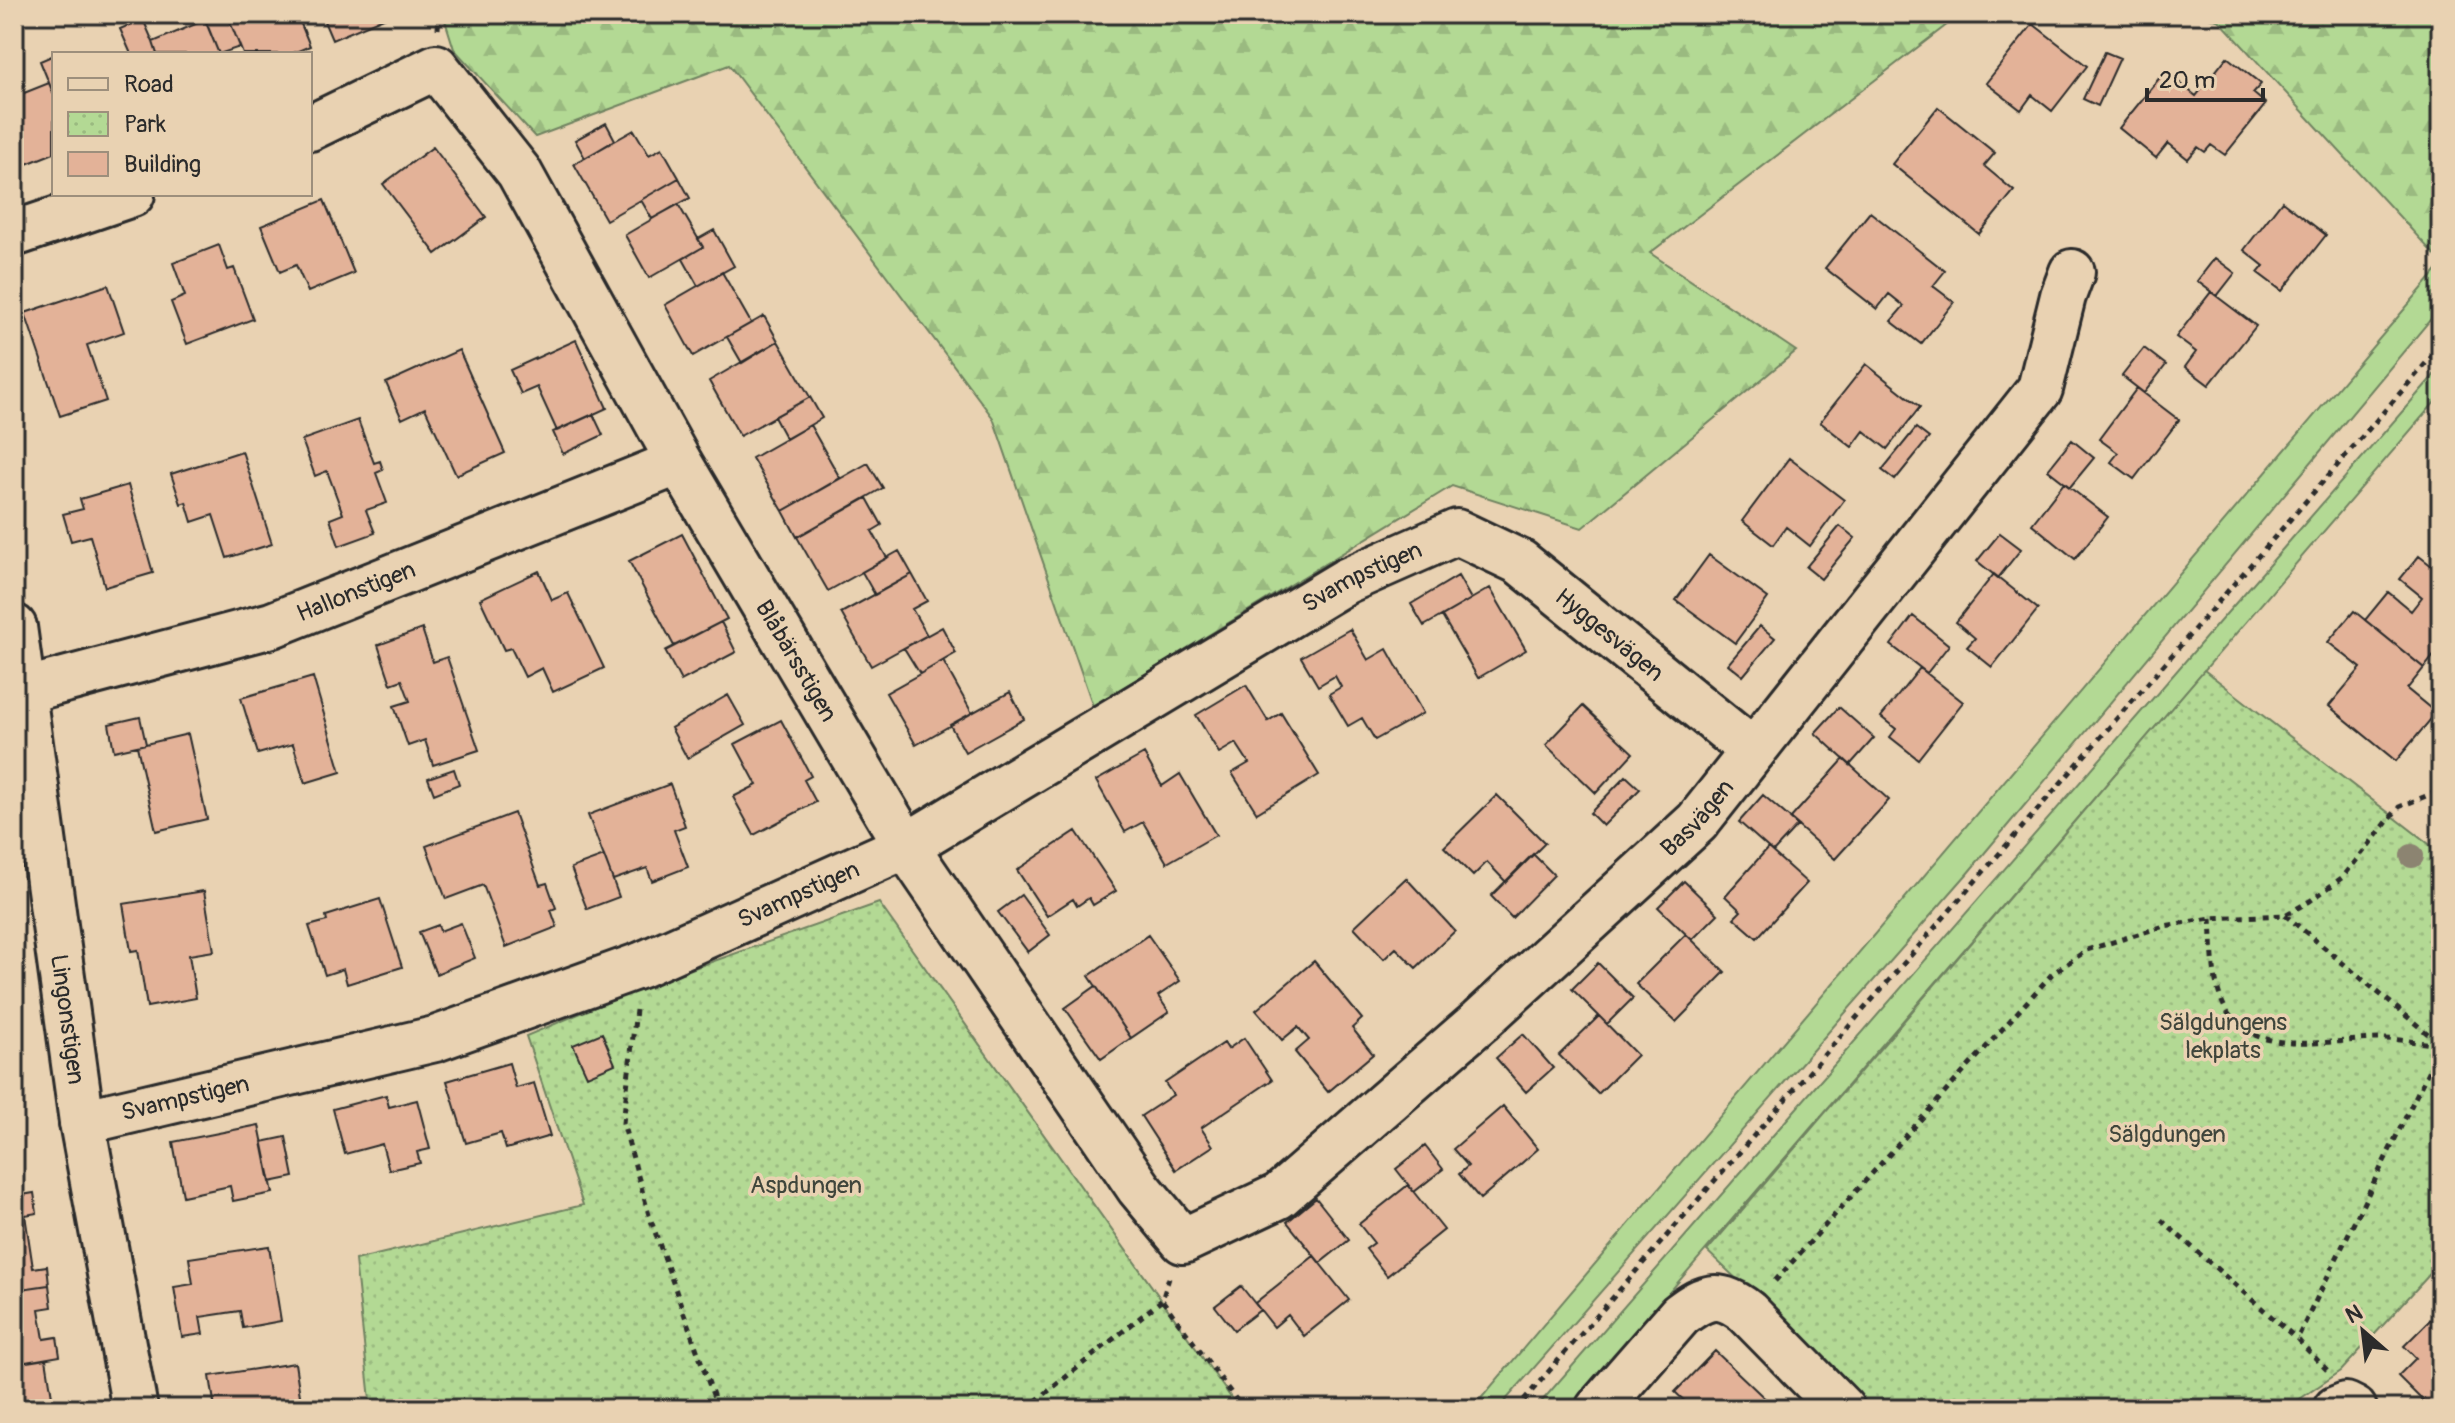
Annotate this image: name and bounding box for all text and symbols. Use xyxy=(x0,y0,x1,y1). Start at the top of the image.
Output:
legend xyxy=(52,52,312,196)
scale bar xyxy=(2147,52,2263,102)
text: 20 m xyxy=(2159,66,2215,95)
text: Road xyxy=(124,70,174,99)
text: Park xyxy=(124,110,166,139)
text: Building xyxy=(124,150,201,179)
street label: Svampstigen xyxy=(1297,535,1426,619)
street label: Hallonstigen xyxy=(292,555,419,628)
street label: Hyggesvägen xyxy=(1549,582,1670,687)
street label: Blåbärsstigen xyxy=(749,595,844,727)
street label: Basvägen xyxy=(1655,773,1740,863)
street label: Svampstigen xyxy=(733,854,864,934)
street label: Lingonstigen xyxy=(45,953,91,1086)
park label: Sälgdungens lekplats xyxy=(2159,1008,2287,1065)
street label: Svampstigen xyxy=(118,1069,252,1127)
park label: Sälgdungen xyxy=(2108,1120,2226,1149)
park label: Aspdungen xyxy=(750,1171,862,1200)
north arrow xyxy=(2323,1291,2403,1371)
text: N xyxy=(2341,1298,2367,1330)

